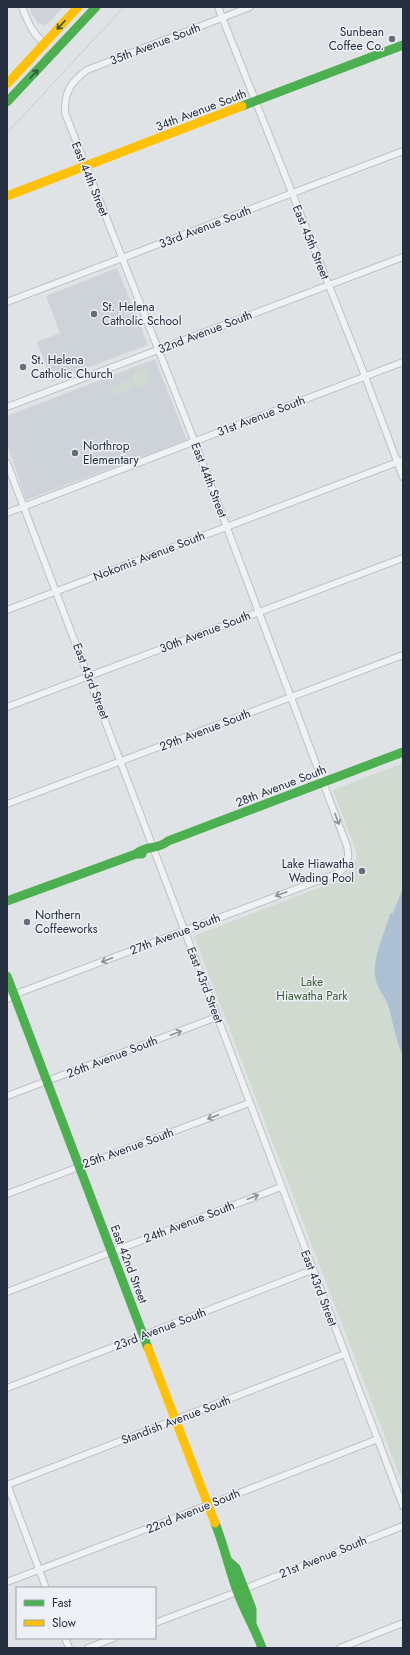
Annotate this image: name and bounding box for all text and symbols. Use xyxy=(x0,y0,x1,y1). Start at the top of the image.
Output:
street label: 35th Avenue South xyxy=(107,18,203,70)
one-way arrow xyxy=(57,20,66,30)
place label: Sunbean Coffee Co. xyxy=(329,23,384,55)
marker: Sunbean Coffee Co. xyxy=(387,34,397,44)
one-way arrow xyxy=(29,69,38,79)
street label: 34th Avenue South xyxy=(153,84,249,136)
street label: East 44th Street xyxy=(67,139,113,219)
street label: 33rd Avenue South xyxy=(156,201,254,253)
street label: East 45th Street xyxy=(288,202,334,282)
place label: St. Helena Catholic School xyxy=(102,298,181,330)
street label: 32nd Avenue South xyxy=(155,306,255,358)
marker: St. Helena Catholic School xyxy=(89,309,99,319)
place label: St. Helena Catholic Church xyxy=(31,351,113,383)
marker: St. Helena Catholic Church xyxy=(18,362,28,372)
street label: 31st Avenue South xyxy=(214,391,308,441)
place label: Northrop Elementary xyxy=(83,437,140,469)
street label: East 44th Street xyxy=(186,440,232,520)
marker: Northrop Elementary xyxy=(70,448,80,458)
street label: Nokomis Avenue South xyxy=(91,526,207,586)
street label: 30th Avenue South xyxy=(157,606,253,658)
street label: East 43rd Street xyxy=(68,640,114,722)
street label: 29th Avenue South xyxy=(157,704,253,756)
street label: 28th Avenue South xyxy=(233,760,329,812)
one-way arrow xyxy=(333,813,341,825)
place label: Lake Hiawatha Wading Pool xyxy=(282,855,354,887)
marker: Lake Hiawatha Wading Pool xyxy=(357,866,367,876)
one-way arrow xyxy=(276,891,288,899)
place label: Northern Coffeeworks xyxy=(35,906,98,938)
street label: 27th Avenue South xyxy=(127,908,223,960)
marker: Northern Coffeeworks xyxy=(22,917,32,927)
street label: East 43rd Street xyxy=(182,944,228,1026)
one-way arrow xyxy=(101,956,113,964)
park label: Lake Hiawatha Park xyxy=(276,973,348,1005)
one-way arrow xyxy=(169,1028,181,1036)
street label: 26th Avenue South xyxy=(64,1031,160,1083)
one-way arrow xyxy=(207,1113,219,1121)
street label: 25th Avenue South xyxy=(80,1123,176,1173)
one-way arrow xyxy=(246,1193,258,1201)
street label: 24th Avenue South xyxy=(141,1196,237,1248)
street label: East 42nd Street xyxy=(106,1222,152,1306)
street label: East 43rd Street xyxy=(296,1247,342,1329)
street label: 23rd Avenue South xyxy=(111,1303,209,1355)
street label: Standish Avenue South xyxy=(119,1391,233,1449)
street label: 22nd Avenue South xyxy=(143,1484,243,1538)
street label: 21st Avenue South xyxy=(276,1531,370,1583)
legend xyxy=(16,1587,156,1639)
text: Fast xyxy=(52,1594,71,1612)
text: Slow xyxy=(52,1614,77,1632)

